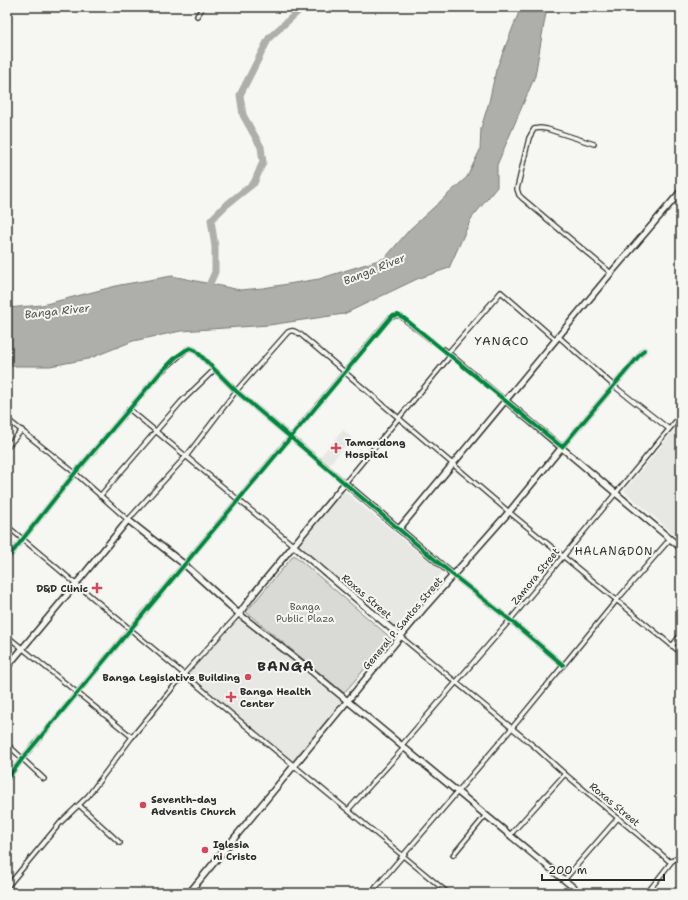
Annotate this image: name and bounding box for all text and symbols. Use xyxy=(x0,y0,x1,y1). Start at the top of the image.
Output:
water label: Banga River xyxy=(341,250,408,289)
water label: Banga River xyxy=(24,301,91,322)
district label: YANGCO xyxy=(474,333,530,349)
place label: Tamondong Hospital xyxy=(345,436,406,461)
marker: Tamondong Hospital xyxy=(330,442,342,454)
district label: HALANGDON xyxy=(575,544,653,559)
street label: Zamora Street xyxy=(508,545,562,607)
street label: Roxas Street xyxy=(339,571,394,622)
street label: General P. Santos Street xyxy=(360,574,445,672)
place label: D&D Clinic xyxy=(36,582,88,595)
marker: D&D Clinic xyxy=(91,582,103,594)
park label: Banga Public Plaza xyxy=(276,600,335,625)
district label: BANGA xyxy=(257,657,315,675)
place label: Banga Legislative Building xyxy=(103,671,240,684)
marker: Banga Legislative Building xyxy=(243,672,253,682)
place label: Banga Health Center xyxy=(240,685,311,710)
marker: Banga Health Center xyxy=(225,691,237,703)
street label: Roxas Street xyxy=(587,780,643,829)
place label: Seventh-day Adventis Church xyxy=(151,793,236,818)
marker: Seventh-day Adventis Church xyxy=(138,800,148,810)
place label: Iglesia ni Cristo xyxy=(213,838,257,863)
marker: Iglesia ni Cristo xyxy=(200,845,210,855)
scale bar xyxy=(542,856,664,882)
text: 200 m xyxy=(548,862,587,878)

